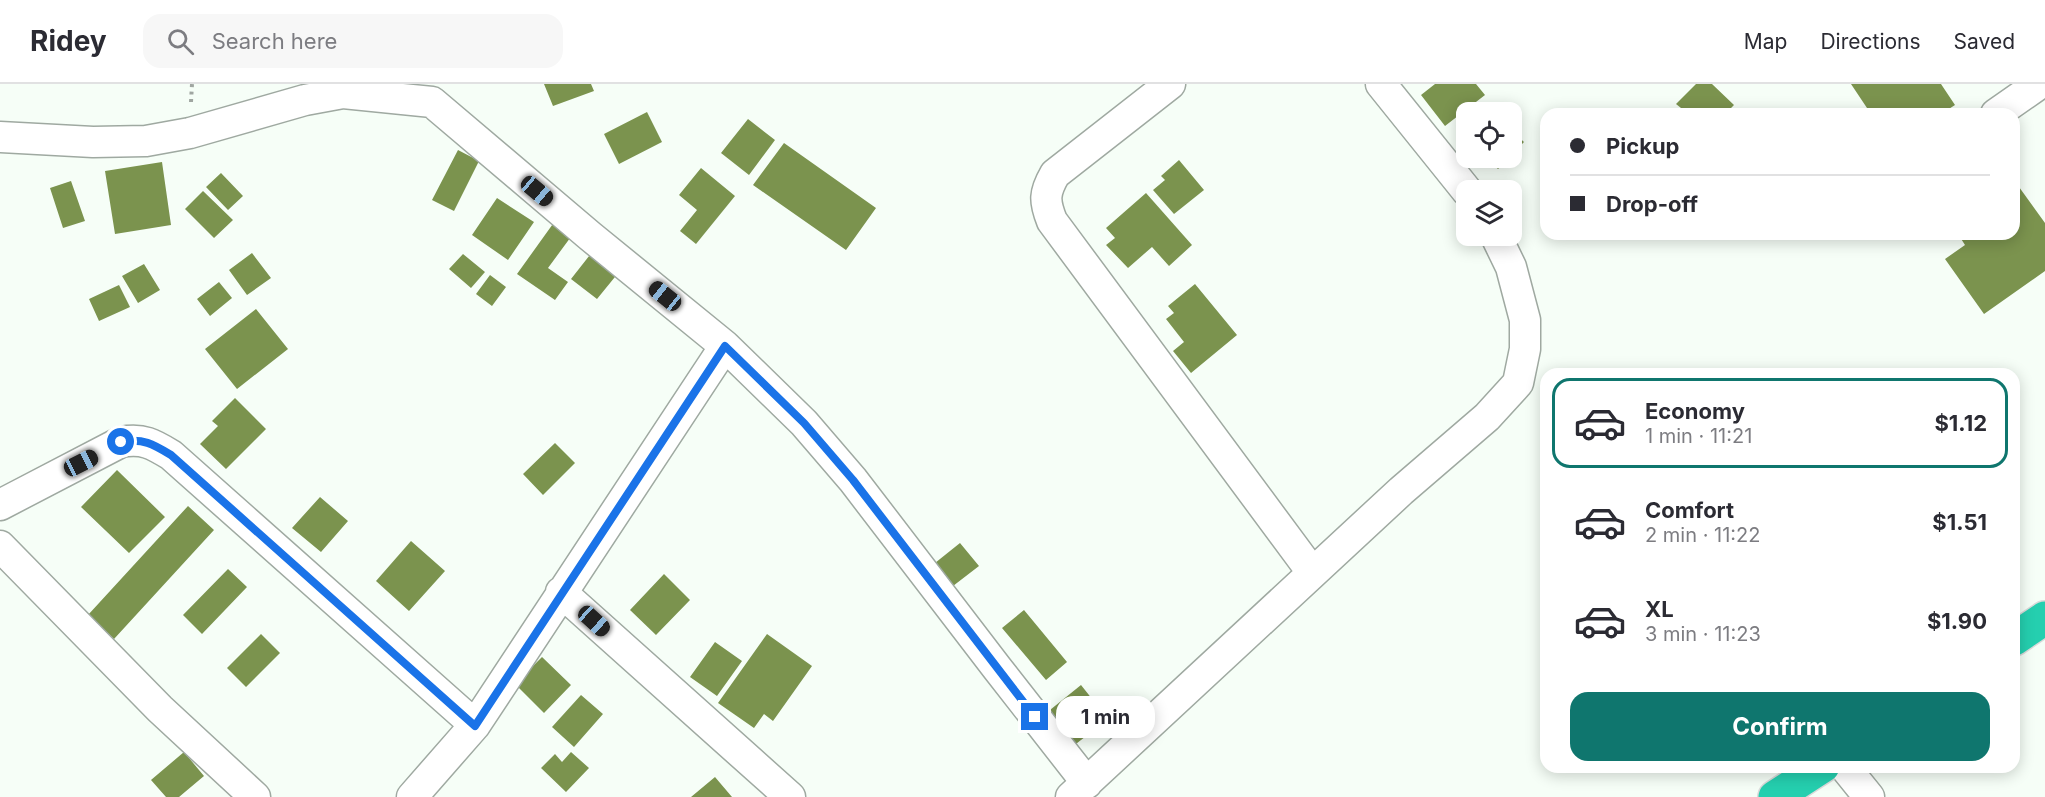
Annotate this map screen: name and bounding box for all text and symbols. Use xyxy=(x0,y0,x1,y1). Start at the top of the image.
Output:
search box xyxy=(143,14,563,68)
text: Ridey xyxy=(30,24,107,58)
icon: search xyxy=(164,25,197,58)
text: Search here xyxy=(212,28,337,54)
text: Map xyxy=(1744,29,1787,54)
text: Directions xyxy=(1820,29,1921,54)
text: Saved xyxy=(1954,29,2015,54)
map controls xyxy=(1456,102,1522,246)
button: locate xyxy=(1456,102,1522,168)
text: Pickup xyxy=(1606,133,1680,159)
car xyxy=(517,173,557,209)
button: layers xyxy=(1456,180,1522,246)
text: Drop-off xyxy=(1606,191,1698,217)
car xyxy=(645,278,685,314)
icon: car xyxy=(1573,396,1627,450)
text: Economy xyxy=(1645,398,1745,424)
text: $1.12 xyxy=(1934,410,1987,436)
text: 1 min · 11:21 xyxy=(1645,424,1752,448)
route start xyxy=(107,428,134,455)
car xyxy=(61,447,101,479)
icon: car xyxy=(1573,495,1627,549)
text: Comfort xyxy=(1645,497,1734,523)
text: $1.51 xyxy=(1932,509,1987,535)
text: 2 min · 11:22 xyxy=(1645,523,1760,547)
icon: car xyxy=(1573,594,1627,648)
text: XL xyxy=(1645,596,1674,622)
car xyxy=(575,602,613,640)
text: $1.90 xyxy=(1927,608,1987,634)
text: 3 min · 11:23 xyxy=(1645,622,1761,646)
button: Confirm xyxy=(1570,692,1990,761)
callout: 1 min xyxy=(1056,696,1155,738)
route end xyxy=(1021,703,1048,730)
text: 1 min xyxy=(1081,705,1130,729)

